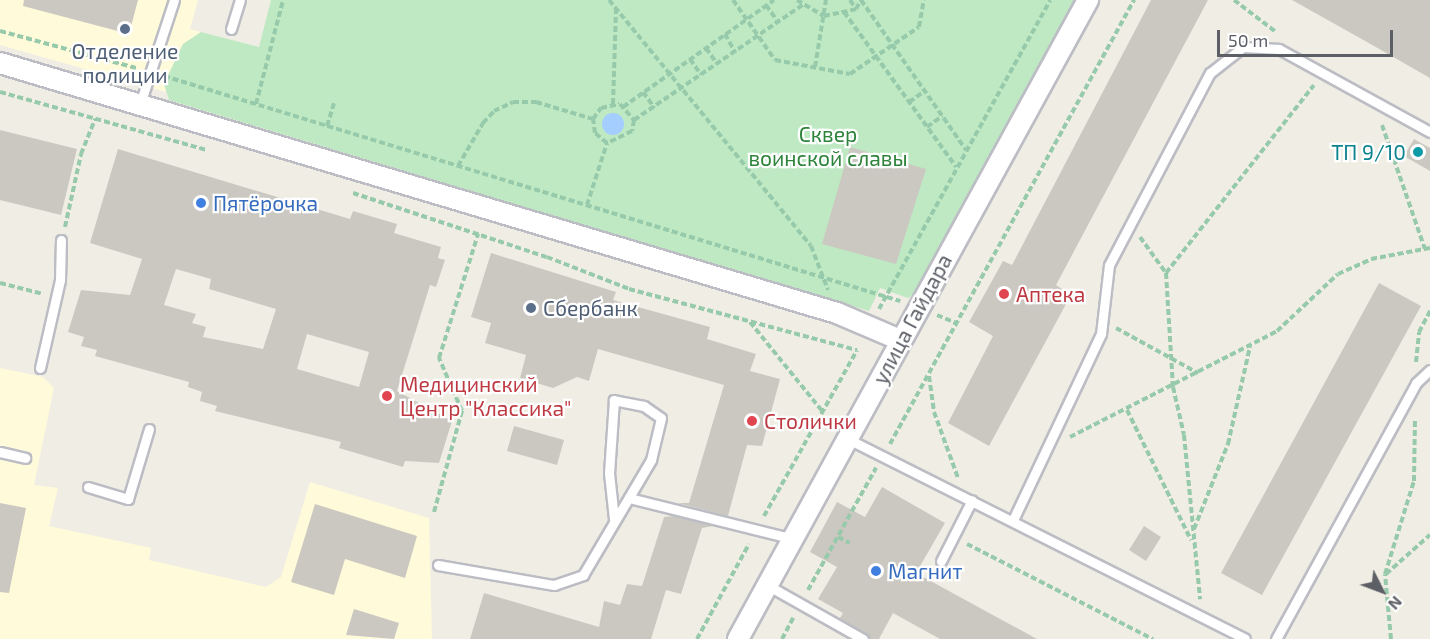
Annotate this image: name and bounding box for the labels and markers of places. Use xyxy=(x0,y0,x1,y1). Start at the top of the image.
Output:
marker: Отделение полиции xyxy=(118,22,132,36)
place label: Отделение полиции xyxy=(72,38,178,88)
place label: ТП 9/10 xyxy=(1331,139,1406,165)
marker: ТП 9/10 xyxy=(1411,145,1425,159)
place label: Пятёрочка xyxy=(213,190,318,216)
marker: Пятёрочка xyxy=(194,196,208,210)
place label: Аптека xyxy=(1016,281,1085,307)
marker: Аптека xyxy=(997,287,1011,301)
place label: Сбербанк xyxy=(543,295,638,321)
marker: Сбербанк xyxy=(524,301,538,315)
place label: Медицинский Центр "Классика" xyxy=(400,371,572,421)
marker: Медицинский Центр "Классика" xyxy=(378,387,396,405)
place label: Столички xyxy=(764,408,857,434)
marker: Столички xyxy=(745,414,759,428)
place label: Магнит xyxy=(888,558,963,584)
marker: Магнит xyxy=(869,564,883,578)

